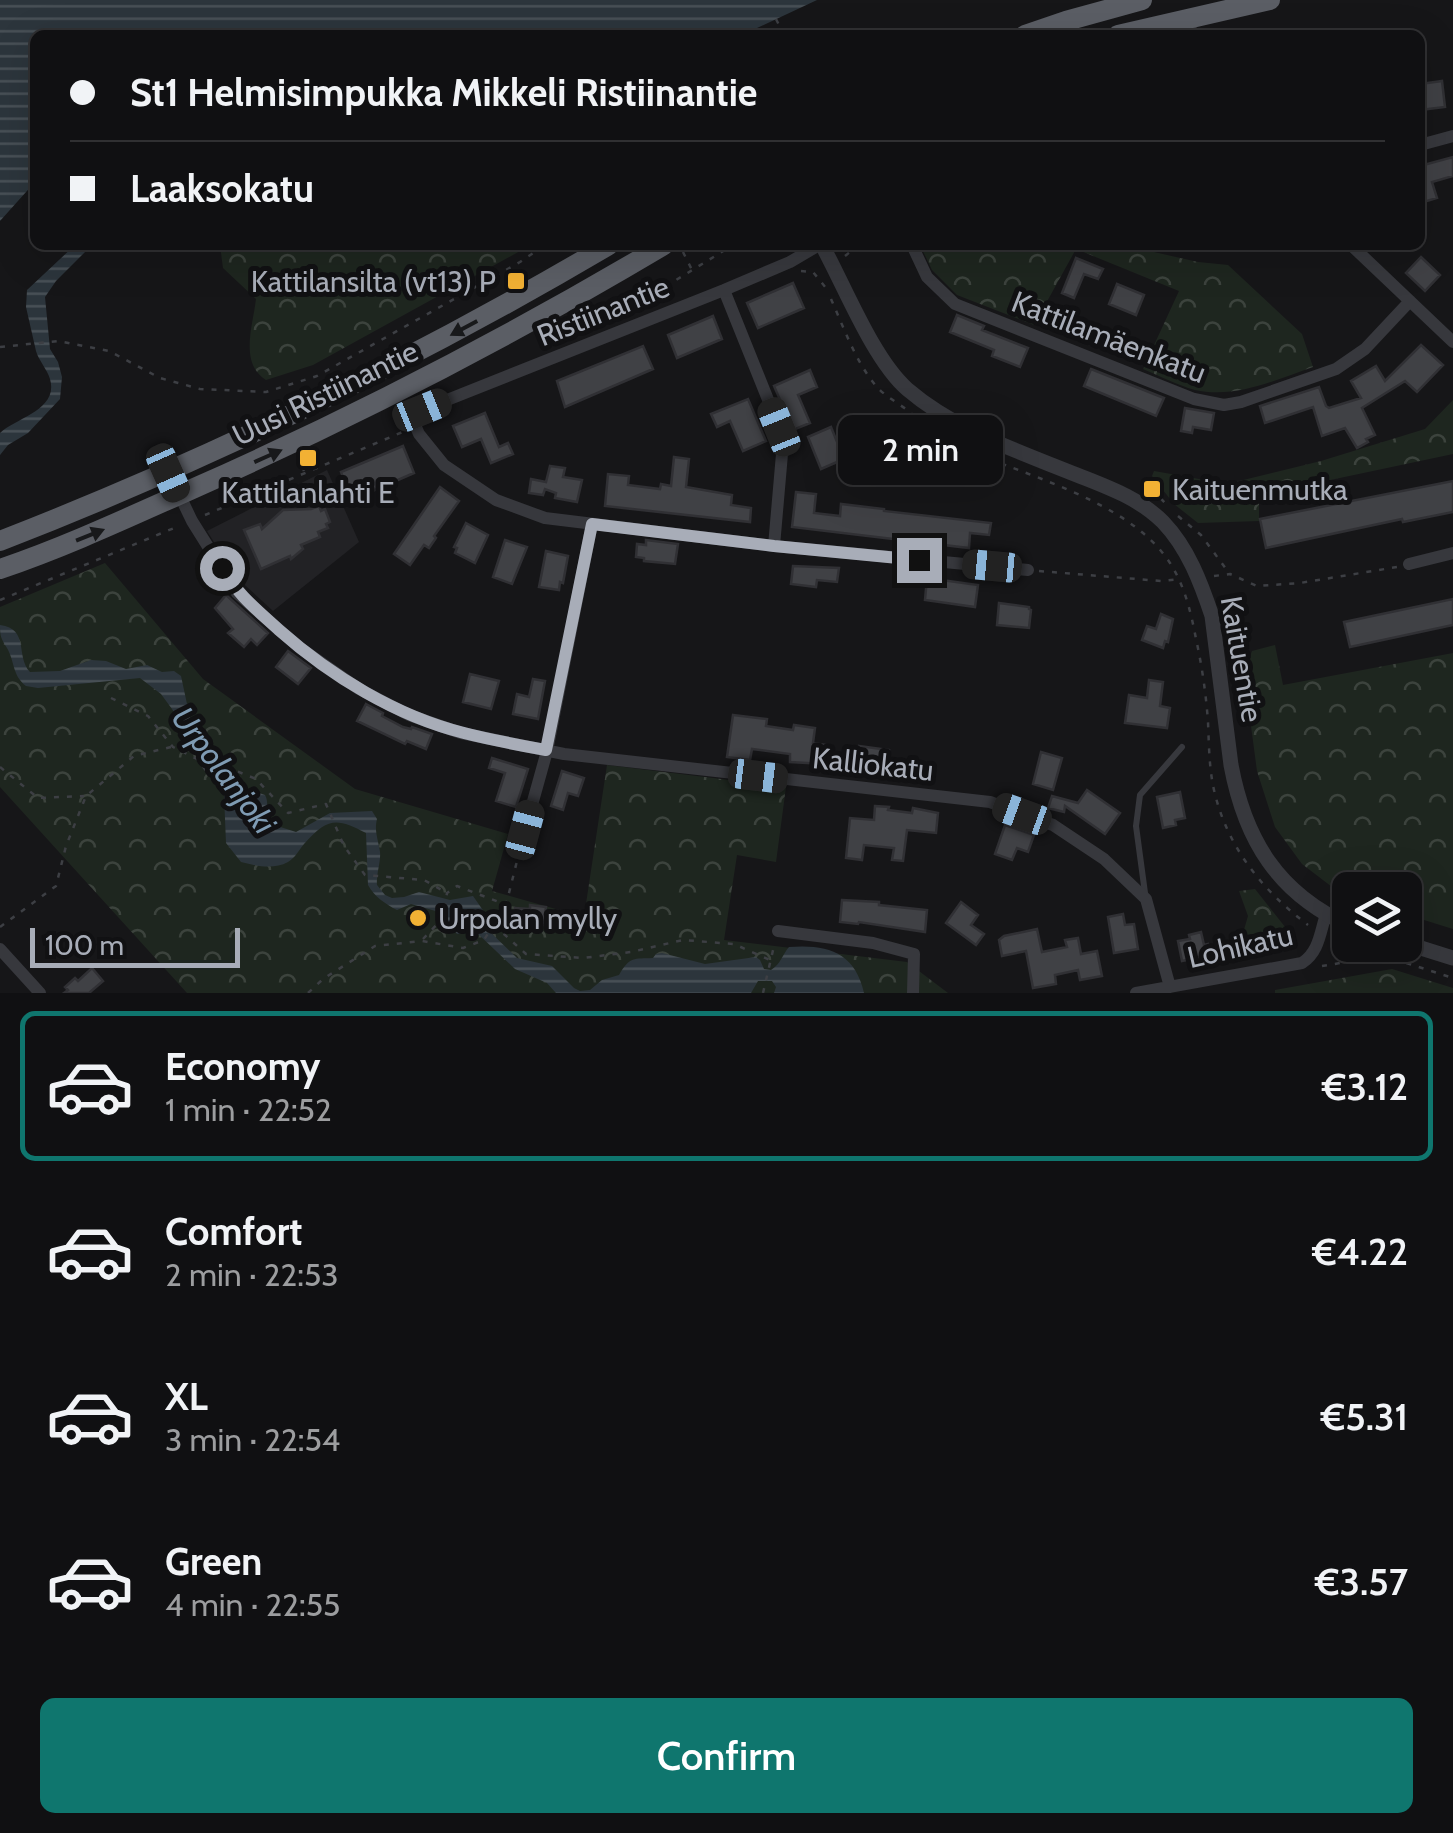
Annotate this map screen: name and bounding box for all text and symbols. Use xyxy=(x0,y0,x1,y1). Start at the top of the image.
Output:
text: St1 Helmisimpukka Mikkeli Ristiinantie xyxy=(130,69,757,116)
text: Laaksokatu xyxy=(130,165,314,212)
place label: Kattilansilta (vt13) P xyxy=(251,263,496,300)
street label: Ristiinantie xyxy=(532,268,674,354)
marker: Kattilansilta (vt13) P xyxy=(505,270,527,292)
street label: Kattilamäenkatu xyxy=(1007,283,1211,391)
one-way arrow xyxy=(449,319,478,336)
street label: Uusi Ristiinantie xyxy=(226,332,424,454)
car xyxy=(389,385,455,435)
car xyxy=(754,394,804,460)
callout: 2 min xyxy=(836,415,1002,485)
text: 2 min xyxy=(882,430,959,469)
car xyxy=(142,439,194,507)
marker: Kattilanlahti E xyxy=(297,447,319,469)
one-way arrow xyxy=(253,448,283,464)
place label: Kaituenmutka xyxy=(1172,471,1348,508)
place label: Kattilanlahti E xyxy=(221,474,395,511)
marker: Kaituenmutka xyxy=(1141,478,1163,500)
one-way arrow xyxy=(75,526,105,542)
route end xyxy=(897,538,942,583)
route start xyxy=(200,546,245,591)
car xyxy=(961,548,1023,584)
street label: Kaituentie xyxy=(1213,593,1271,725)
water label: Urpolanjoki xyxy=(164,699,285,842)
street label: Kalliokatu xyxy=(811,739,935,789)
car xyxy=(726,757,790,795)
car xyxy=(989,790,1055,838)
car xyxy=(503,797,547,863)
map controls xyxy=(1332,872,1422,962)
button: layers xyxy=(1332,872,1422,962)
place label: Urpolan mylly xyxy=(438,900,617,937)
marker: Urpolan mylly xyxy=(407,907,429,929)
street label: Lohikatu xyxy=(1184,916,1296,976)
scale bar xyxy=(30,923,240,968)
text: 100 m xyxy=(45,928,124,962)
icon: car xyxy=(45,1041,135,1131)
text: Economy xyxy=(165,1043,320,1090)
text: €3.12 xyxy=(1322,1063,1408,1110)
text: 1 min · 22:52 xyxy=(165,1090,332,1129)
icon: car xyxy=(45,1206,135,1296)
text: Comfort xyxy=(165,1208,302,1255)
text: €4.22 xyxy=(1312,1228,1408,1275)
text: 2 min · 22:53 xyxy=(165,1255,339,1294)
icon: car xyxy=(45,1371,135,1461)
text: XL xyxy=(165,1373,208,1420)
text: €5.31 xyxy=(1321,1393,1408,1440)
text: 3 min · 22:54 xyxy=(165,1420,340,1459)
icon: car xyxy=(45,1536,135,1626)
text: Green xyxy=(165,1538,262,1585)
text: €3.57 xyxy=(1315,1558,1408,1605)
text: 4 min · 22:55 xyxy=(165,1585,340,1624)
button: Confirm xyxy=(40,1698,1413,1813)

